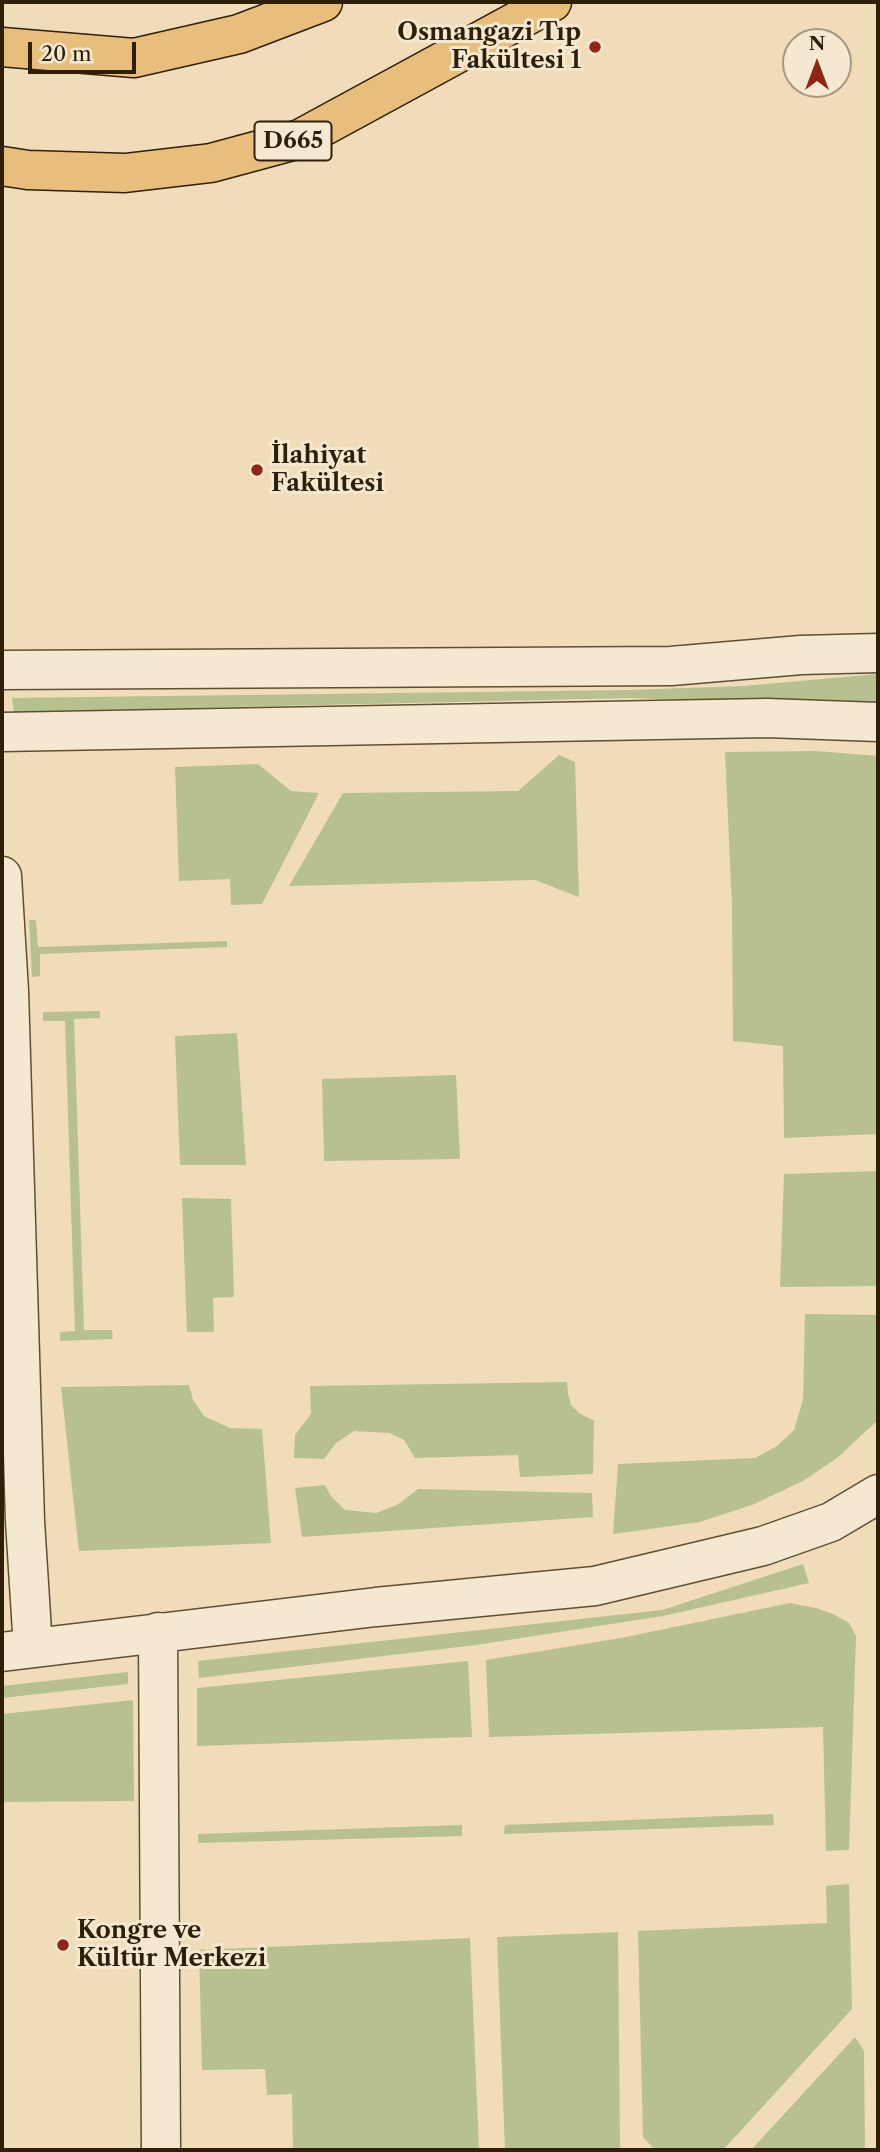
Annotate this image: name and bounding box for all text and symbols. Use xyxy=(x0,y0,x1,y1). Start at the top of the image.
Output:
place label: Osmangazi Tıp Fakültesi 1 xyxy=(397,19,581,75)
scale bar xyxy=(32,28,140,72)
north arrow xyxy=(782,28,852,98)
text: N xyxy=(809,32,825,55)
marker: Osmangazi Tıp Fakültesi 1 xyxy=(587,39,603,55)
text: 20 m xyxy=(41,41,92,66)
road number: D665 xyxy=(254,122,332,160)
place label: İlahiyat Fakültesi xyxy=(271,442,384,498)
marker: İlahiyat Fakültesi xyxy=(249,462,265,478)
place label: Kongre ve Kültür Merkezi xyxy=(77,1917,266,1973)
marker: Kongre ve Kültür Merkezi xyxy=(55,1937,71,1953)

